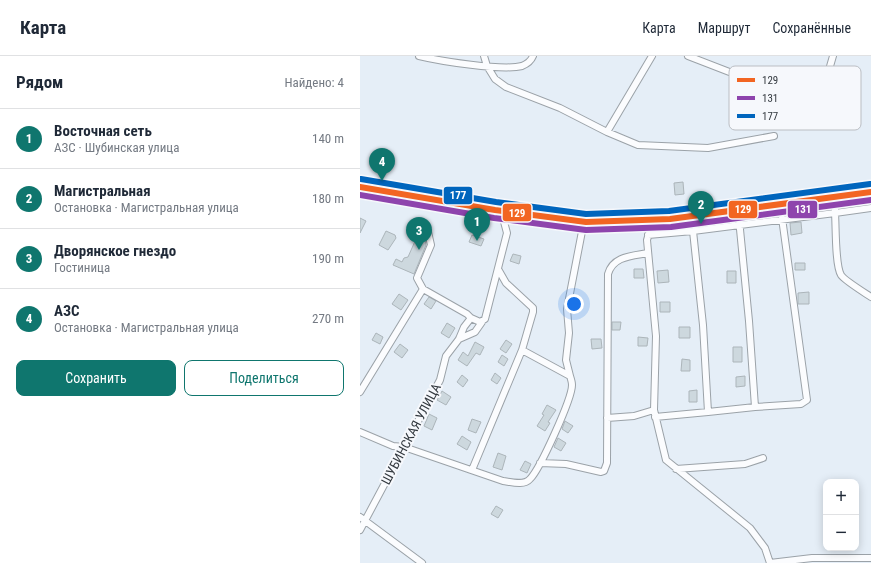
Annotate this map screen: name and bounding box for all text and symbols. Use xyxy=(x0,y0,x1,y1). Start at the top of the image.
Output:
text: Карта xyxy=(20,16,66,39)
text: Карта xyxy=(642,20,676,36)
text: Маршрут xyxy=(698,20,750,36)
text: Сохранённые xyxy=(772,20,851,36)
legend xyxy=(729,66,861,130)
text: Рядом xyxy=(16,72,63,92)
text: 129 xyxy=(762,74,778,87)
text: Найдено: 4 xyxy=(284,75,344,90)
text: 131 xyxy=(762,92,778,105)
text: 177 xyxy=(762,110,778,123)
text: Восточная сеть xyxy=(54,122,152,140)
text: 1 xyxy=(26,131,32,146)
text: 140 m xyxy=(312,131,344,146)
text: АЗС · Шубинская улица xyxy=(54,140,179,155)
pin: 4 xyxy=(369,148,395,181)
text: Магистральная xyxy=(54,182,151,200)
line badge: 177 xyxy=(443,186,473,205)
text: 177 xyxy=(450,189,467,202)
text: 2 xyxy=(26,191,32,206)
text: 180 m xyxy=(312,191,344,206)
pin: 2 xyxy=(688,191,714,224)
text: Остановка · Магистральная улица xyxy=(54,200,239,215)
line badge: 129 xyxy=(728,200,758,219)
line badge: 131 xyxy=(787,200,818,219)
line badge: 129 xyxy=(502,203,532,222)
text: 129 xyxy=(735,203,751,216)
text: 131 xyxy=(795,203,811,216)
text: 129 xyxy=(509,207,525,220)
pin: 1 xyxy=(464,208,490,241)
pin: 3 xyxy=(406,217,432,250)
text: Дворянское гнездо xyxy=(54,242,176,260)
text: 3 xyxy=(26,251,32,266)
text: 190 m xyxy=(312,251,344,266)
text: Гостиница xyxy=(54,260,110,275)
your location xyxy=(564,294,584,314)
text: АЗС xyxy=(54,302,80,320)
text: 4 xyxy=(26,311,32,326)
text: 270 m xyxy=(312,311,344,326)
text: Остановка · Магистральная улица xyxy=(54,320,239,335)
button: Сохранить xyxy=(16,360,176,396)
button: Поделиться xyxy=(184,360,344,396)
street label: ШУБИНСКАЯ УЛИЦА xyxy=(378,381,444,487)
map controls xyxy=(823,479,859,551)
button: + xyxy=(823,479,859,515)
button: − xyxy=(823,515,859,551)

